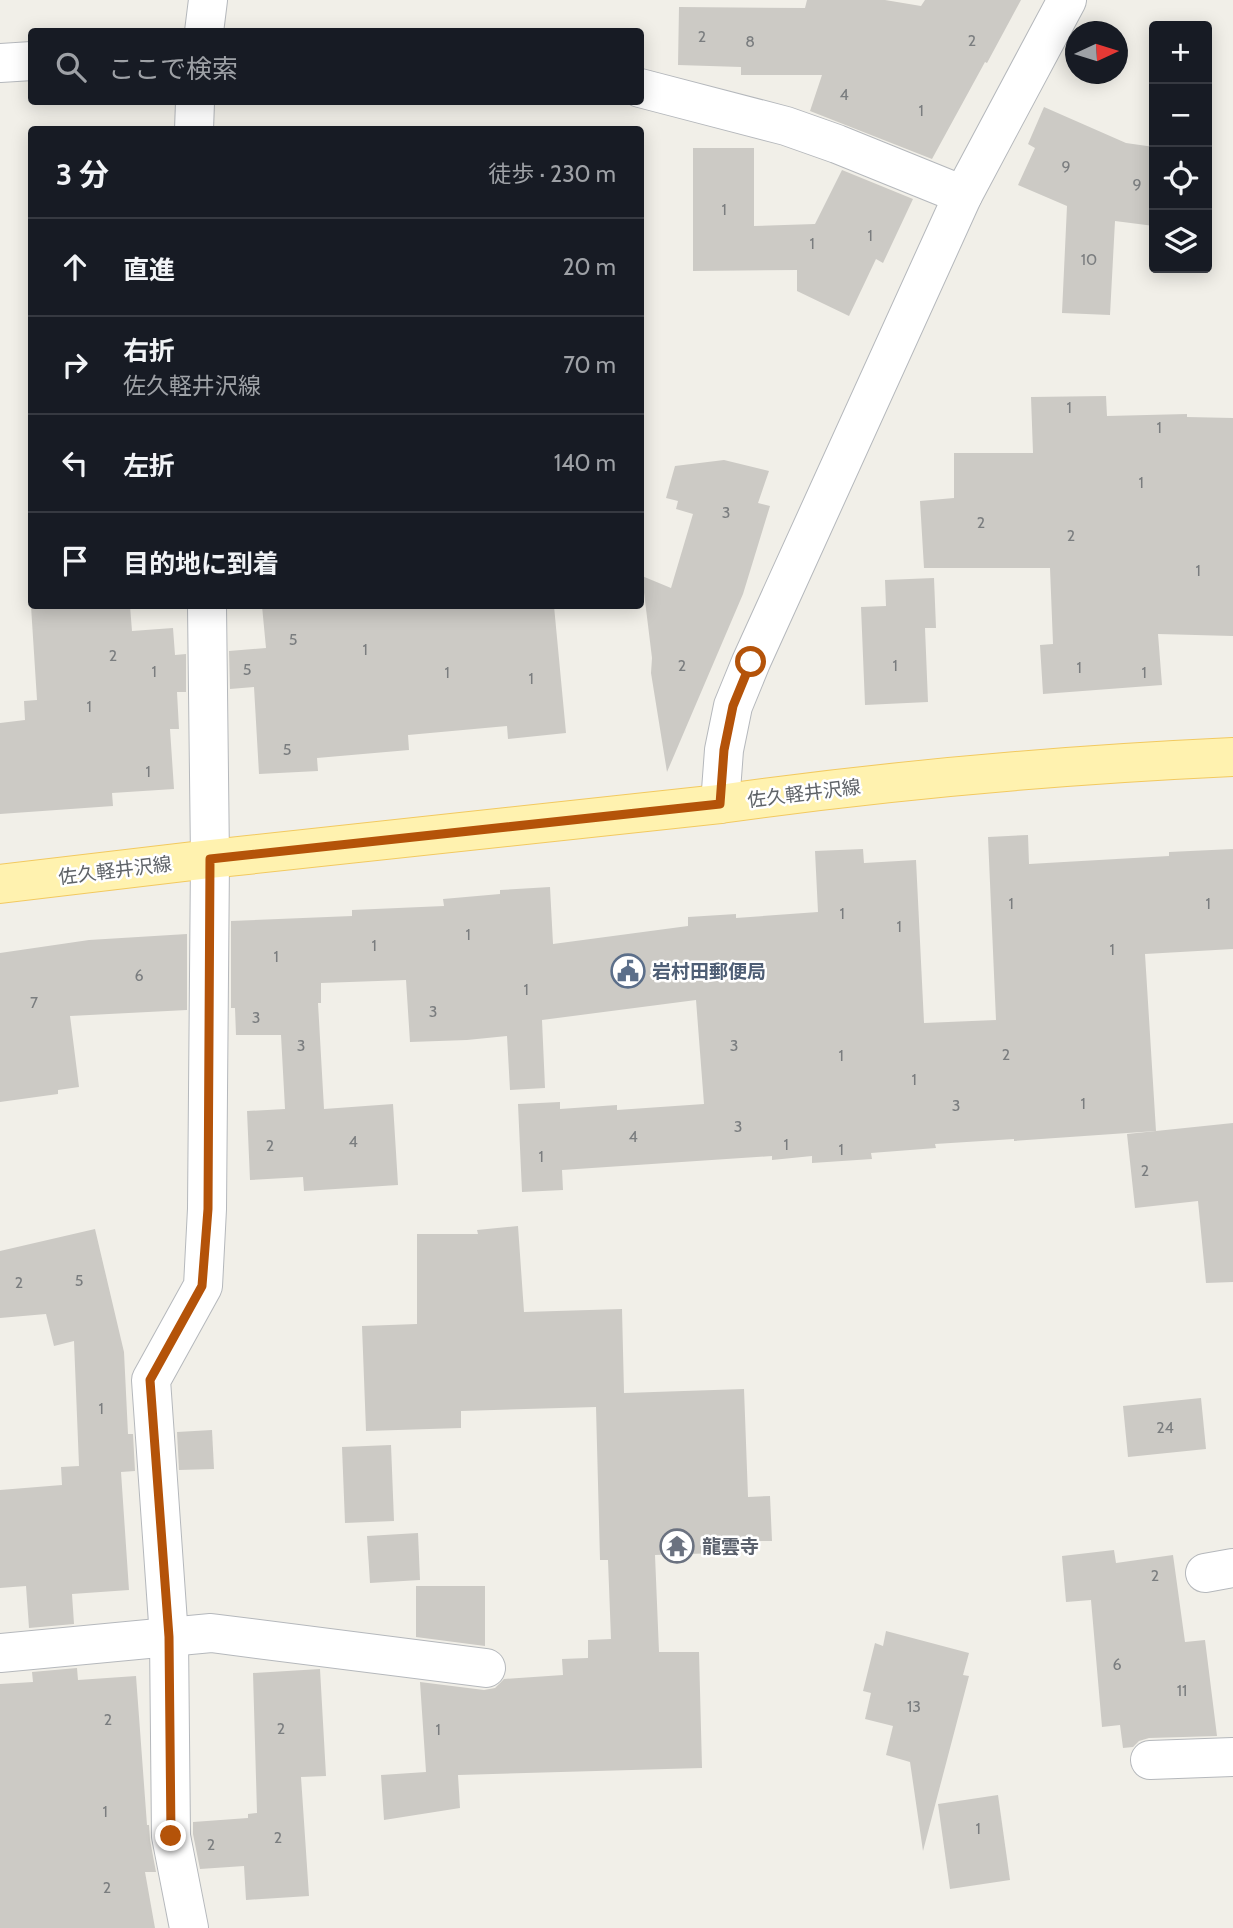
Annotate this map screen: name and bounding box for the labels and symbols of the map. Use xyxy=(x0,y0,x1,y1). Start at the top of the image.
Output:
north arrow xyxy=(1065,21,1128,84)
house number: 2 xyxy=(698,27,706,46)
house number: 2 xyxy=(968,31,976,50)
house number: 8 xyxy=(745,32,755,51)
house number: 4 xyxy=(839,85,849,104)
house number: 1 xyxy=(918,101,924,120)
house number: 9 xyxy=(1061,157,1071,176)
house number: 9 xyxy=(1132,175,1142,194)
house number: 1 xyxy=(721,200,727,219)
house number: 1 xyxy=(867,226,873,245)
house number: 1 xyxy=(809,234,815,253)
house number: 10 xyxy=(1081,250,1097,269)
house number: 1 xyxy=(1066,398,1072,417)
house number: 1 xyxy=(1156,418,1162,437)
house number: 1 xyxy=(1138,473,1144,492)
house number: 3 xyxy=(722,503,730,522)
house number: 2 xyxy=(977,513,985,532)
house number: 2 xyxy=(1067,526,1075,545)
house number: 1 xyxy=(1195,561,1201,580)
house number: 5 xyxy=(289,630,297,649)
house number: 1 xyxy=(362,640,368,659)
house number: 2 xyxy=(109,646,117,665)
route start xyxy=(735,646,766,677)
house number: 2 xyxy=(678,656,686,675)
house number: 1 xyxy=(892,656,898,675)
house number: 1 xyxy=(1076,658,1082,677)
house number: 5 xyxy=(243,660,251,679)
house number: 1 xyxy=(151,662,157,681)
house number: 1 xyxy=(444,663,450,682)
house number: 1 xyxy=(1141,663,1147,682)
house number: 1 xyxy=(528,669,534,688)
house number: 1 xyxy=(86,697,92,716)
house number: 5 xyxy=(283,740,291,759)
house number: 1 xyxy=(145,762,151,781)
street label: 佐久軽井沢線 xyxy=(746,775,862,812)
street label: 佐久軽井沢線 xyxy=(57,852,173,889)
house number: 1 xyxy=(1008,894,1014,913)
house number: 1 xyxy=(1205,894,1211,913)
house number: 1 xyxy=(839,904,845,923)
house number: 1 xyxy=(896,917,902,936)
house number: 1 xyxy=(465,925,471,944)
house number: 1 xyxy=(371,936,377,955)
house number: 1 xyxy=(1109,940,1115,959)
house number: 1 xyxy=(273,947,279,966)
public building icon: 岩村田郵便局 xyxy=(609,952,647,990)
place label: 岩村田郵便局 xyxy=(652,960,766,983)
house number: 6 xyxy=(134,966,144,985)
house number: 1 xyxy=(523,980,529,999)
house number: 7 xyxy=(30,993,38,1012)
house number: 3 xyxy=(429,1002,437,1021)
house number: 3 xyxy=(252,1008,260,1027)
house number: 3 xyxy=(297,1036,305,1055)
house number: 3 xyxy=(730,1036,738,1055)
house number: 2 xyxy=(1002,1045,1010,1064)
house number: 1 xyxy=(838,1046,844,1065)
house number: 1 xyxy=(911,1070,917,1089)
house number: 1 xyxy=(1080,1094,1086,1113)
house number: 3 xyxy=(952,1096,960,1115)
house number: 3 xyxy=(734,1117,742,1136)
house number: 4 xyxy=(628,1127,638,1146)
house number: 4 xyxy=(348,1132,358,1151)
house number: 1 xyxy=(783,1135,789,1154)
house number: 2 xyxy=(266,1136,274,1155)
house number: 1 xyxy=(838,1140,844,1159)
house number: 1 xyxy=(538,1147,544,1166)
house number: 2 xyxy=(1141,1161,1149,1180)
house number: 5 xyxy=(75,1271,83,1290)
house number: 2 xyxy=(15,1273,23,1292)
house number: 1 xyxy=(98,1399,104,1418)
house number: 24 xyxy=(1156,1418,1174,1437)
temple icon: 龍雲寺 xyxy=(658,1527,696,1565)
place label: 龍雲寺 xyxy=(702,1535,759,1558)
house number: 2 xyxy=(1151,1566,1159,1585)
house number: 6 xyxy=(1112,1655,1122,1674)
house number: 11 xyxy=(1177,1681,1187,1700)
house number: 13 xyxy=(907,1697,921,1716)
house number: 2 xyxy=(104,1710,112,1729)
house number: 2 xyxy=(277,1719,285,1738)
house number: 1 xyxy=(435,1720,441,1739)
house number: 1 xyxy=(102,1802,108,1821)
house number: 1 xyxy=(975,1819,981,1838)
route end xyxy=(155,1820,186,1851)
house number: 2 xyxy=(274,1828,282,1847)
house number: 2 xyxy=(207,1835,215,1854)
house number: 2 xyxy=(103,1878,111,1897)

